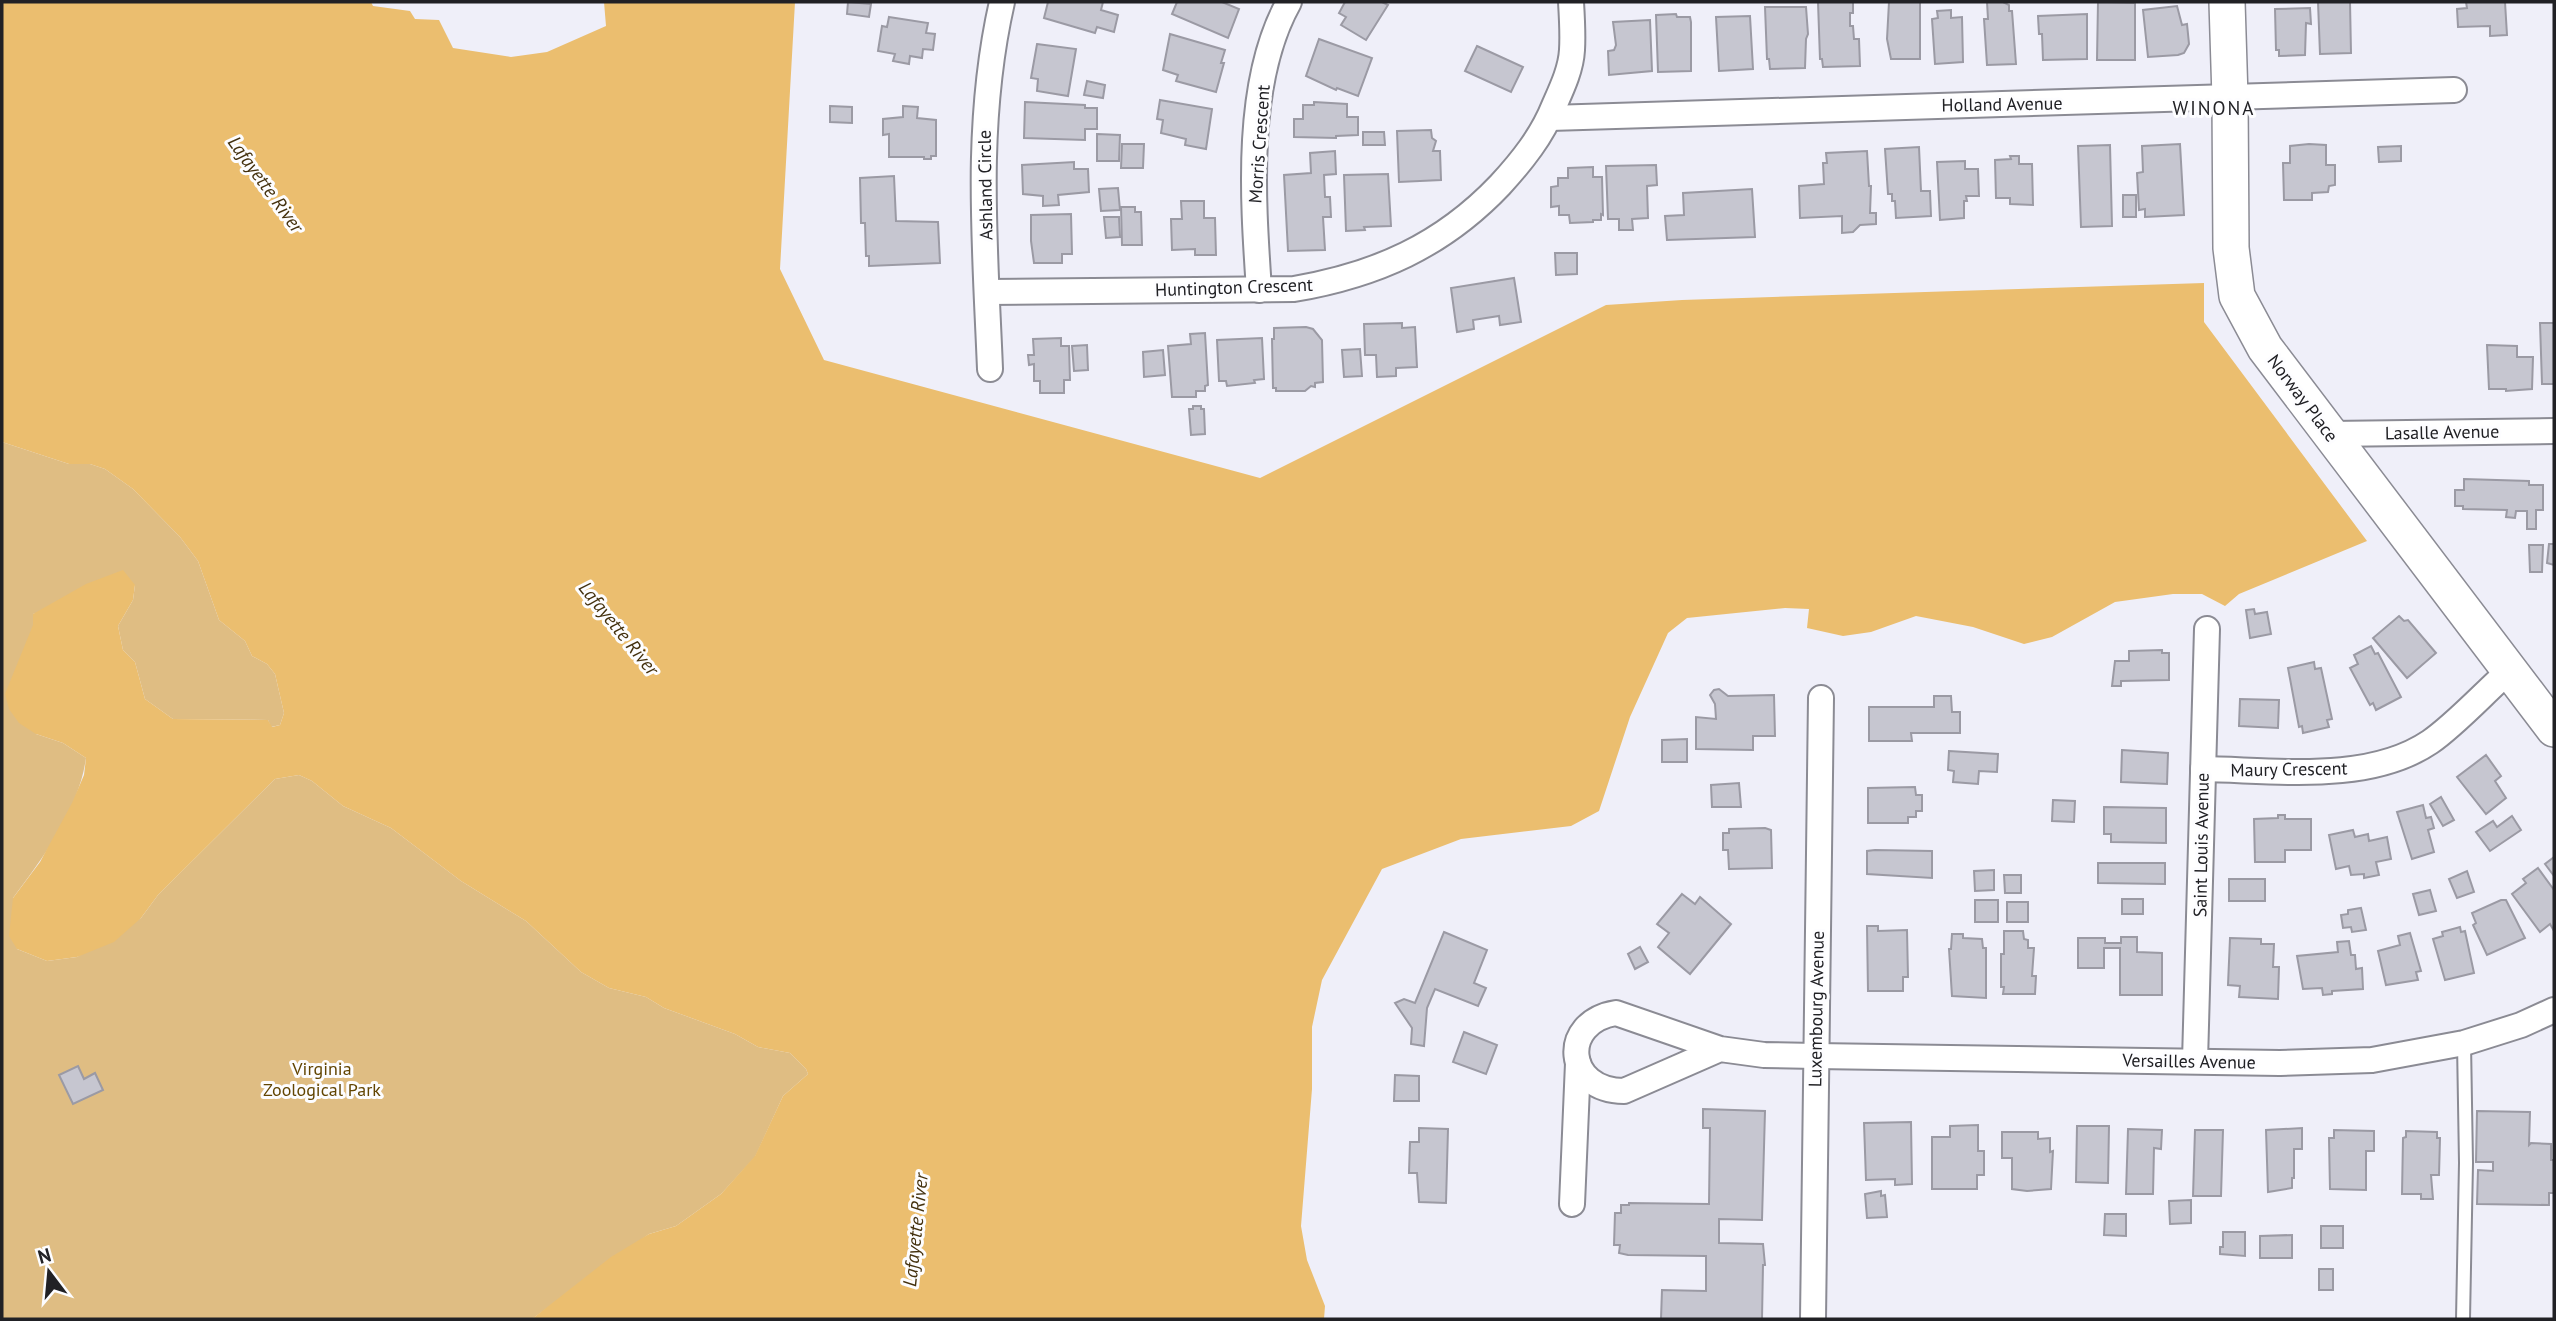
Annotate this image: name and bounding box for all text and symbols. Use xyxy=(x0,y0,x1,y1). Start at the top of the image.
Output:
street label: Morris Crescent xyxy=(1243,84,1275,204)
street label: Holland Avenue xyxy=(1941,91,2063,117)
district label: WINONA xyxy=(2173,96,2255,120)
street label: Ashland Circle xyxy=(973,130,997,240)
water label: Lafayette River xyxy=(223,131,310,238)
street label: Huntington Crescent xyxy=(1155,273,1313,301)
street label: Norway Place xyxy=(2263,350,2343,446)
street label: Lasalle Avenue xyxy=(2385,420,2499,444)
water label: Lafayette River xyxy=(574,576,665,681)
street label: Maury Crescent xyxy=(2230,756,2348,782)
street label: Saint Louis Avenue xyxy=(2188,773,2214,917)
street label: Luxembourg Avenue xyxy=(1803,931,1829,1087)
street label: Versailles Avenue xyxy=(2121,1048,2256,1074)
park label: Virginia Zoological Park xyxy=(263,1057,381,1101)
water label: Lafayette River xyxy=(897,1170,933,1288)
north arrow xyxy=(14,1237,84,1307)
text: N xyxy=(35,1242,54,1269)

